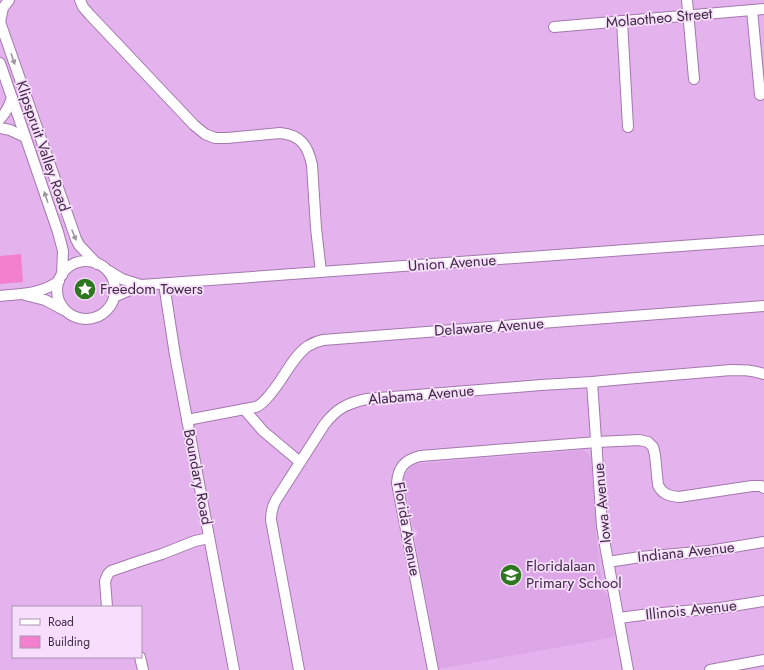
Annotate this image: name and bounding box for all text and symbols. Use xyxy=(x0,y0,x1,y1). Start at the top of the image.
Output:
street label: Molaotheo Street xyxy=(605,2,714,34)
one-way arrow xyxy=(10,53,16,65)
street label: Klipspruit Valley Road xyxy=(10,77,76,215)
one-way arrow xyxy=(42,190,48,202)
one-way arrow xyxy=(71,229,77,240)
street label: Union Avenue xyxy=(407,249,497,277)
place icon: Freedom Towers xyxy=(72,276,98,302)
place label: Freedom Towers xyxy=(100,278,203,300)
street label: Delaware Avenue xyxy=(433,312,545,342)
street label: Alabama Avenue xyxy=(367,379,475,411)
street label: Boundary Road xyxy=(178,427,218,527)
street label: Iowa Avenue xyxy=(588,462,616,544)
street label: Florida Avenue xyxy=(388,480,426,578)
street label: Indiana Avenue xyxy=(636,536,736,568)
place label: Floridalaan Primary School xyxy=(526,555,622,594)
school or university icon: Floridalaan Primary School xyxy=(498,562,524,588)
street label: Illinois Avenue xyxy=(644,594,738,626)
legend xyxy=(12,606,142,658)
text: Road xyxy=(48,613,74,631)
text: Building xyxy=(48,633,90,651)

